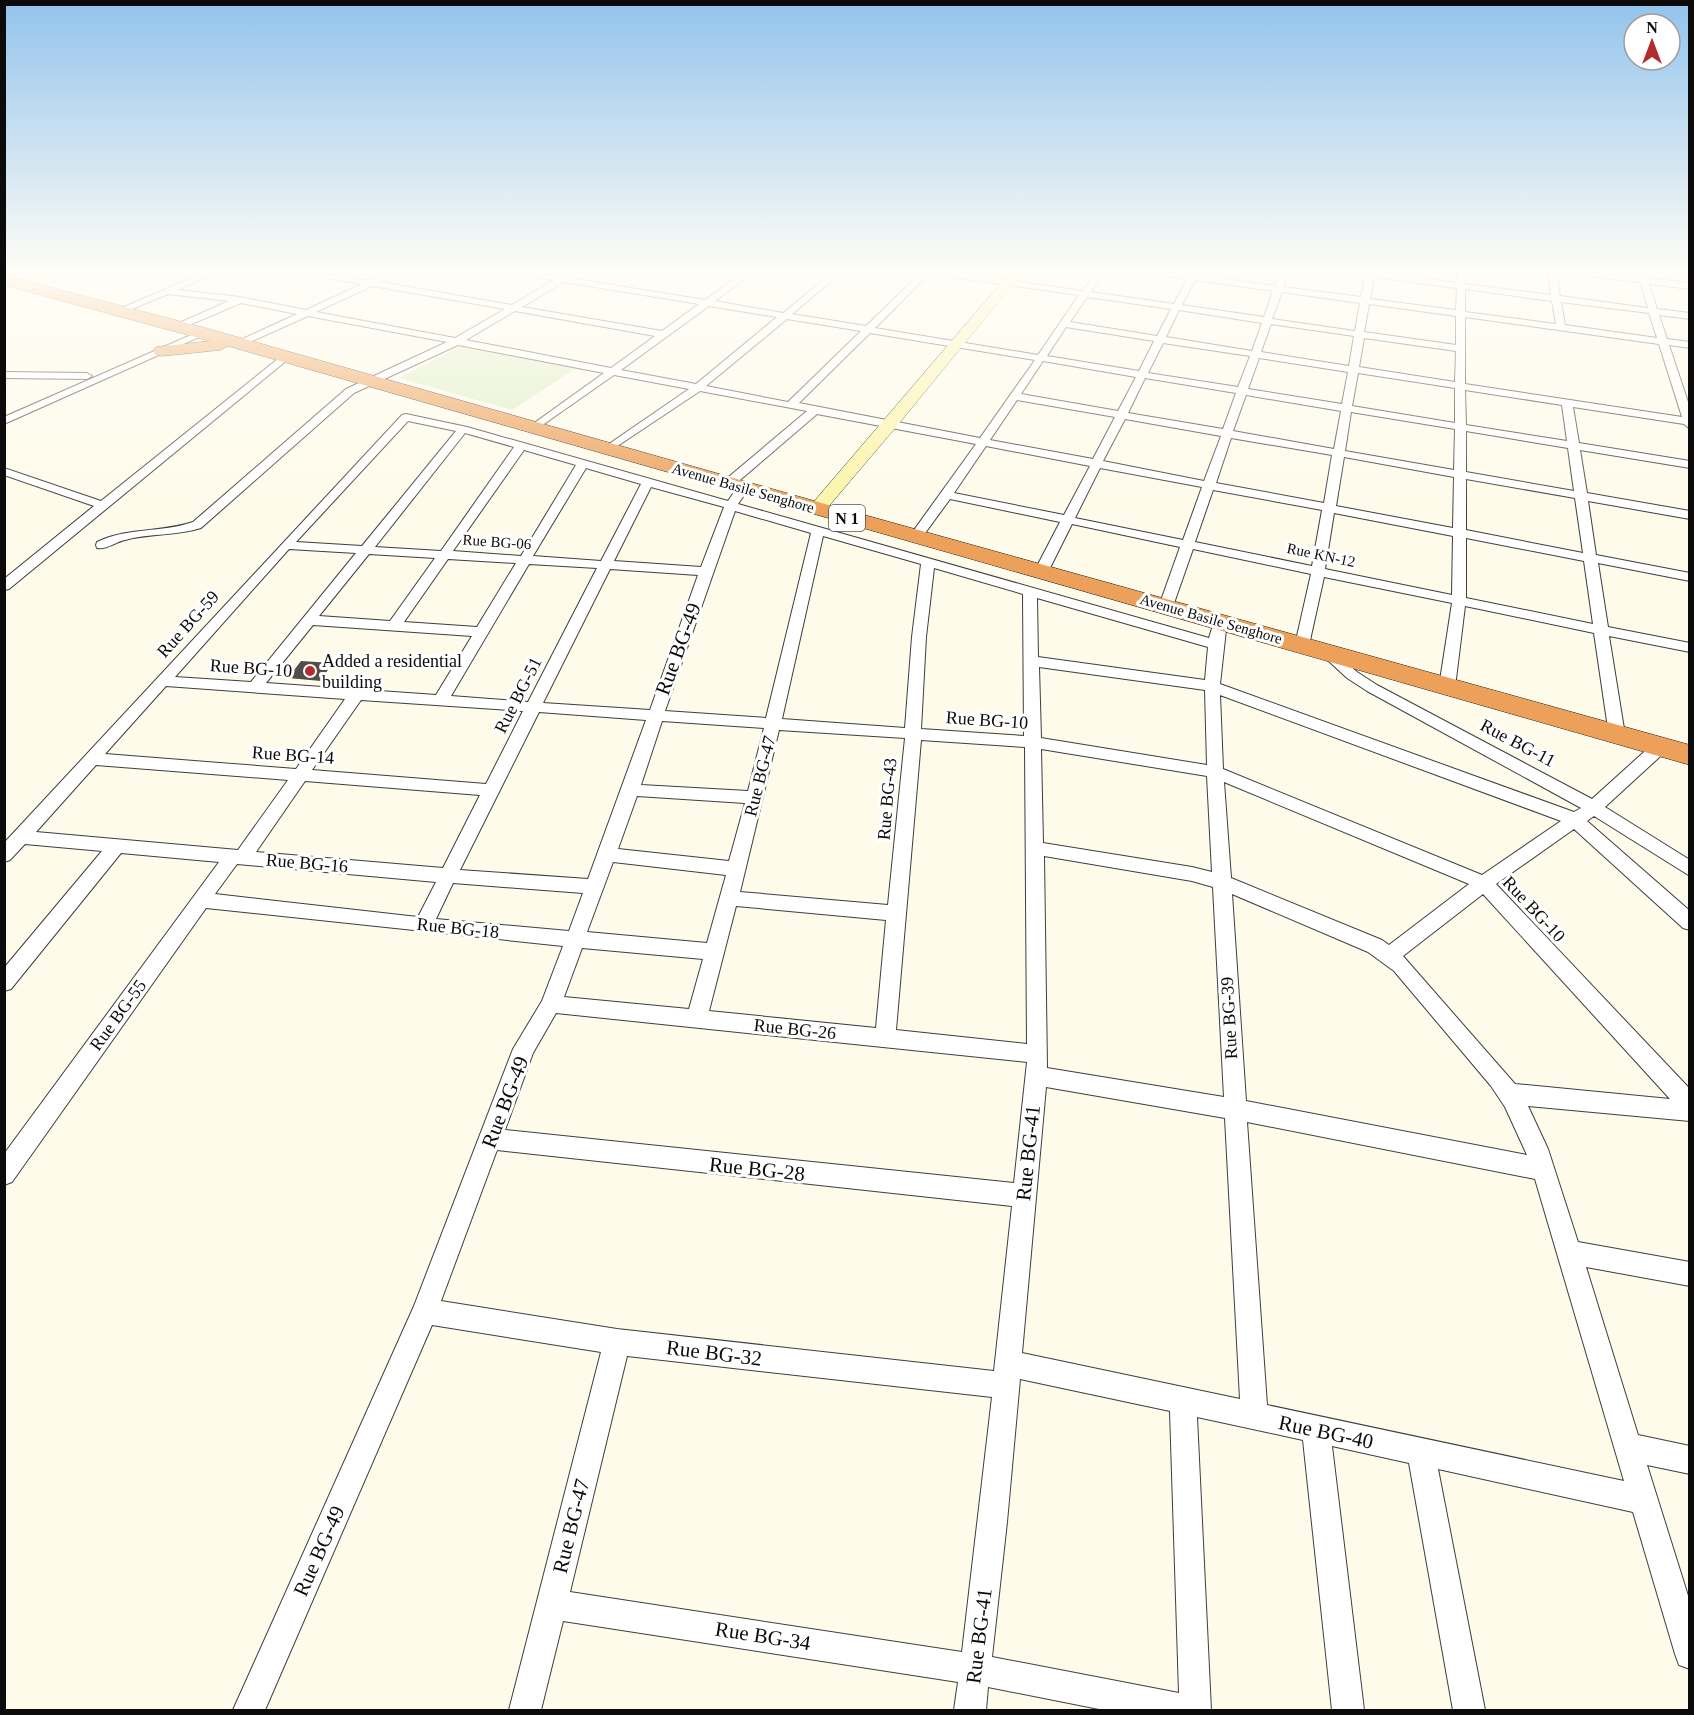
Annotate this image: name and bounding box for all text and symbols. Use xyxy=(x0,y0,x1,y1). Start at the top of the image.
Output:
north arrow xyxy=(1622,12,1682,72)
text: N xyxy=(1646,19,1658,36)
street label: Avenue Basile Senghore xyxy=(670,460,816,516)
road number: N 1 xyxy=(829,505,865,531)
street label: Rue BG-06 xyxy=(462,532,532,552)
street label: Rue KN-12 xyxy=(1285,540,1357,570)
street label: Rue BG-59 xyxy=(153,587,223,661)
street label: Avenue Basile Senghore xyxy=(1138,591,1284,647)
street label: Rue BG-49 xyxy=(650,600,706,698)
place label: Added a residential building xyxy=(322,651,462,692)
street label: Rue BG-51 xyxy=(490,654,546,736)
street label: Rue BG-10 xyxy=(209,655,293,681)
marker: Added a residential building xyxy=(303,664,317,678)
street label: Rue BG-10 xyxy=(945,707,1029,733)
street label: Rue BG-11 xyxy=(1477,715,1559,771)
street label: Rue BG-47 xyxy=(740,734,780,818)
street label: Rue BG-14 xyxy=(251,742,335,768)
street label: Rue BG-43 xyxy=(873,757,901,841)
street label: Rue BG-16 xyxy=(265,849,349,877)
street label: Rue BG-10 xyxy=(1499,872,1569,946)
street label: Rue BG-18 xyxy=(416,914,500,942)
street label: Rue BG-55 xyxy=(86,976,150,1054)
street label: Rue BG-39 xyxy=(1217,976,1241,1060)
street label: Rue BG-26 xyxy=(753,1015,837,1043)
street label: Rue BG-49 xyxy=(477,1053,533,1151)
street label: Rue BG-41 xyxy=(1011,1104,1045,1202)
street label: Rue BG-28 xyxy=(708,1152,806,1186)
street label: Rue BG-32 xyxy=(665,1335,763,1371)
street label: Rue BG-40 xyxy=(1276,1410,1376,1454)
street label: Rue BG-47 xyxy=(548,1476,594,1576)
street label: Rue BG-49 xyxy=(288,1502,350,1600)
street label: Rue BG-41 xyxy=(961,1587,997,1685)
street label: Rue BG-34 xyxy=(714,1617,813,1655)

